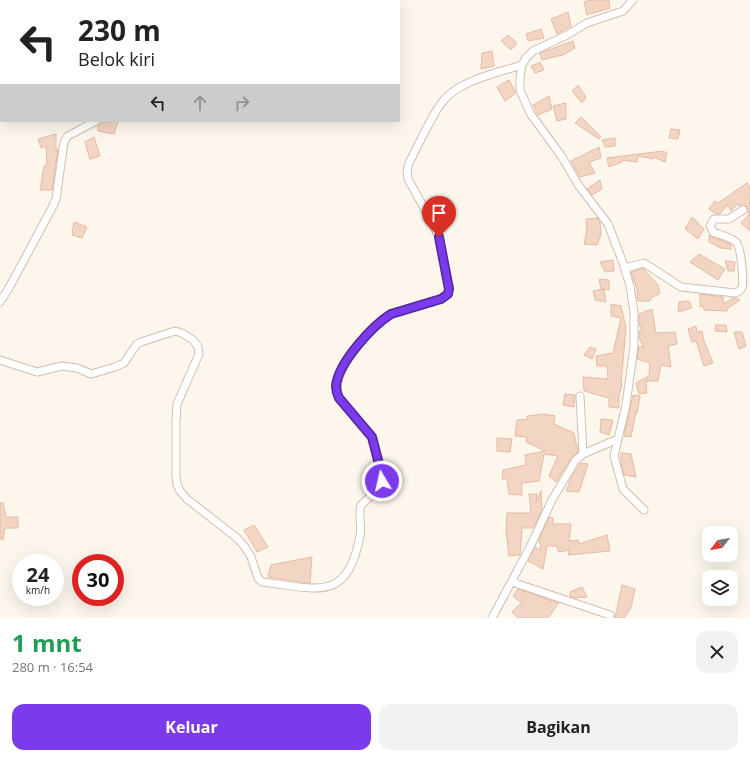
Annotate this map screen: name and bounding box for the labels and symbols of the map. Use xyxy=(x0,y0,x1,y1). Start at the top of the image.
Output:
pin xyxy=(422,196,456,237)
position arrow xyxy=(361,460,403,502)
north arrow xyxy=(702,526,738,562)
speed limit sign: 30 xyxy=(72,554,124,606)

